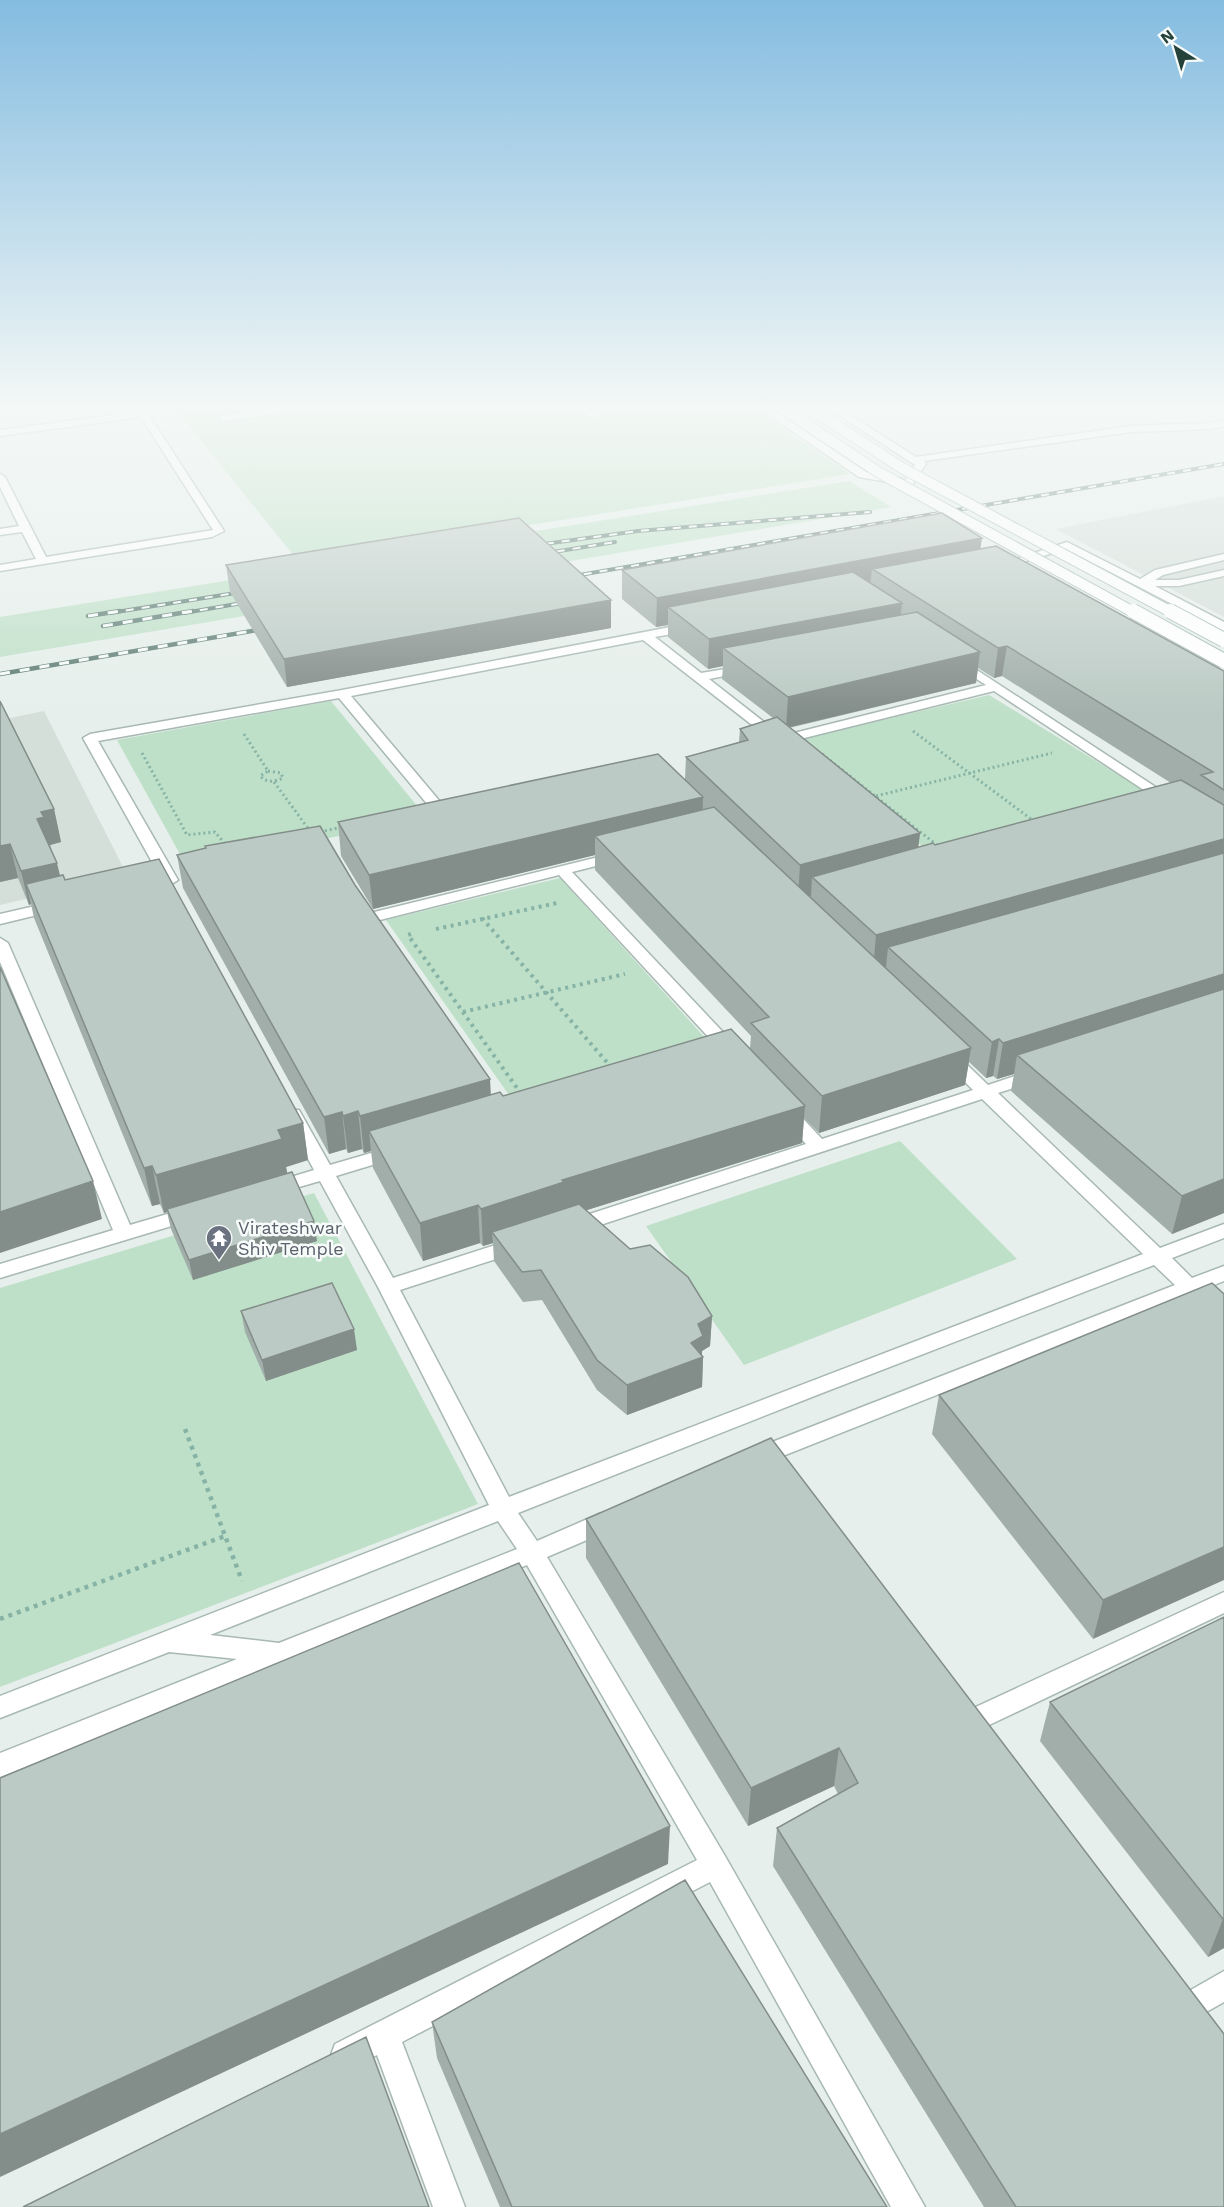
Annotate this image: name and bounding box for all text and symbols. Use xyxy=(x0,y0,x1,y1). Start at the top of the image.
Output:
north arrow xyxy=(1146,18,1206,78)
text: N xyxy=(1157,25,1178,48)
place label: Virateshwar Shiv Temple xyxy=(238,1217,344,1259)
temple icon: Virateshwar Shiv Temple xyxy=(204,1223,234,1261)

